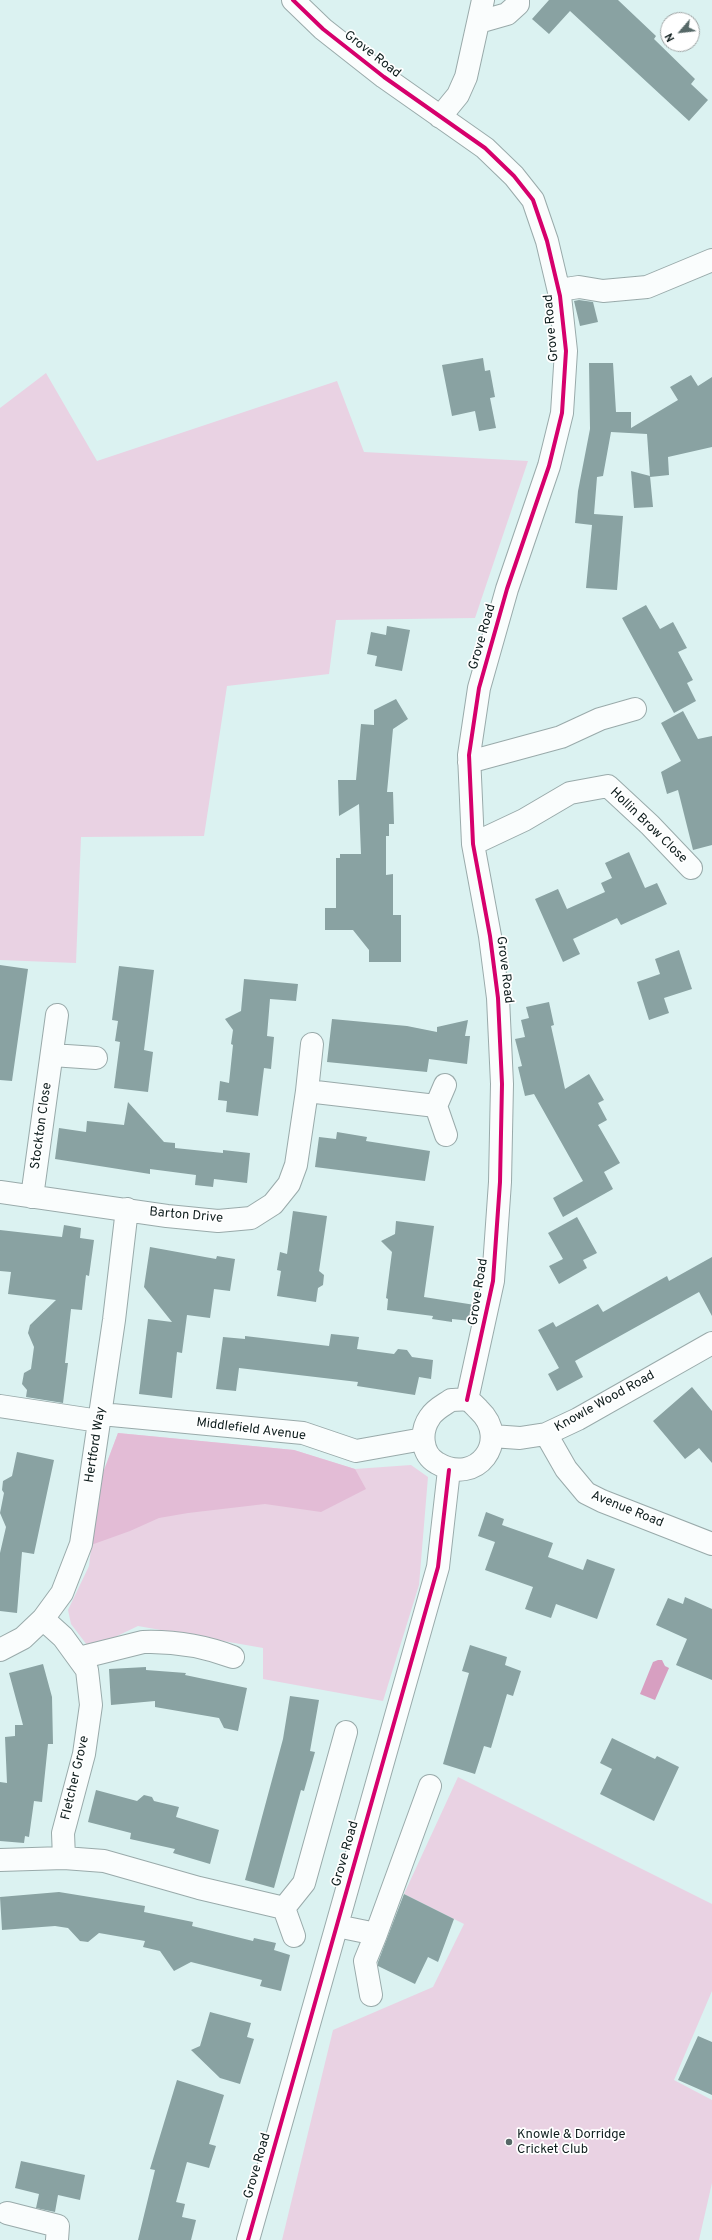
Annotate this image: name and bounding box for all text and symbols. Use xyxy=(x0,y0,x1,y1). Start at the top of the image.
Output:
north arrow xyxy=(660,12,700,52)
street label: Grove Road xyxy=(341,28,403,82)
text: N xyxy=(662,30,678,44)
street label: Grove Road xyxy=(541,294,563,362)
street label: Grove Road xyxy=(466,602,500,672)
street label: Hollin Brow Close xyxy=(606,785,690,867)
street label: Grove Road xyxy=(492,936,516,1004)
street label: Stockton Close xyxy=(28,1082,56,1170)
street label: Barton Drive xyxy=(148,1205,224,1227)
street label: Grove Road xyxy=(466,1257,492,1327)
street label: Knowle Wood Road xyxy=(552,1368,658,1436)
street label: Hertford Way xyxy=(82,1406,110,1484)
street label: Middlefield Avenue xyxy=(195,1416,307,1444)
street label: Avenue Road xyxy=(589,1488,665,1532)
street label: Fletcher Grove xyxy=(59,1734,93,1822)
street label: Grove Road xyxy=(329,1819,363,1889)
place label: Knowle & Dorridge Cricket Club xyxy=(517,2127,626,2158)
street label: Grove Road xyxy=(241,2131,275,2201)
marker: Knowle & Dorridge Cricket Club xyxy=(504,2137,514,2147)

